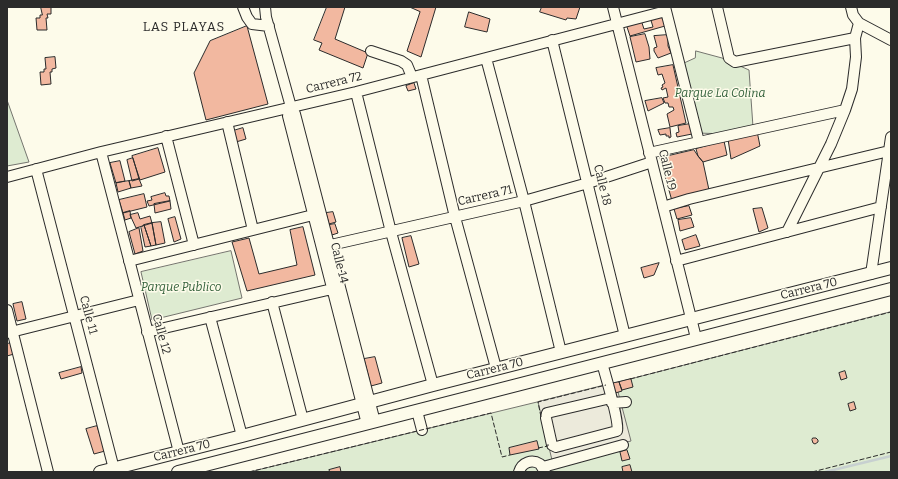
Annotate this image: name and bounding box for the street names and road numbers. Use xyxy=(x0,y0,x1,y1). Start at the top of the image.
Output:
street label: Carrera 72 xyxy=(305,69,363,97)
street label: Calle 19 xyxy=(655,148,679,192)
street label: Calle 18 xyxy=(590,163,614,207)
street label: Carrera 71 xyxy=(456,183,514,209)
street label: Calle 14 xyxy=(327,241,351,285)
street label: Carrera 70 xyxy=(779,275,839,303)
street label: Calle 11 xyxy=(76,294,100,336)
street label: Calle 12 xyxy=(149,312,173,356)
street label: Carrera 70 xyxy=(465,355,525,383)
street label: Carrera 70 xyxy=(152,437,212,465)

